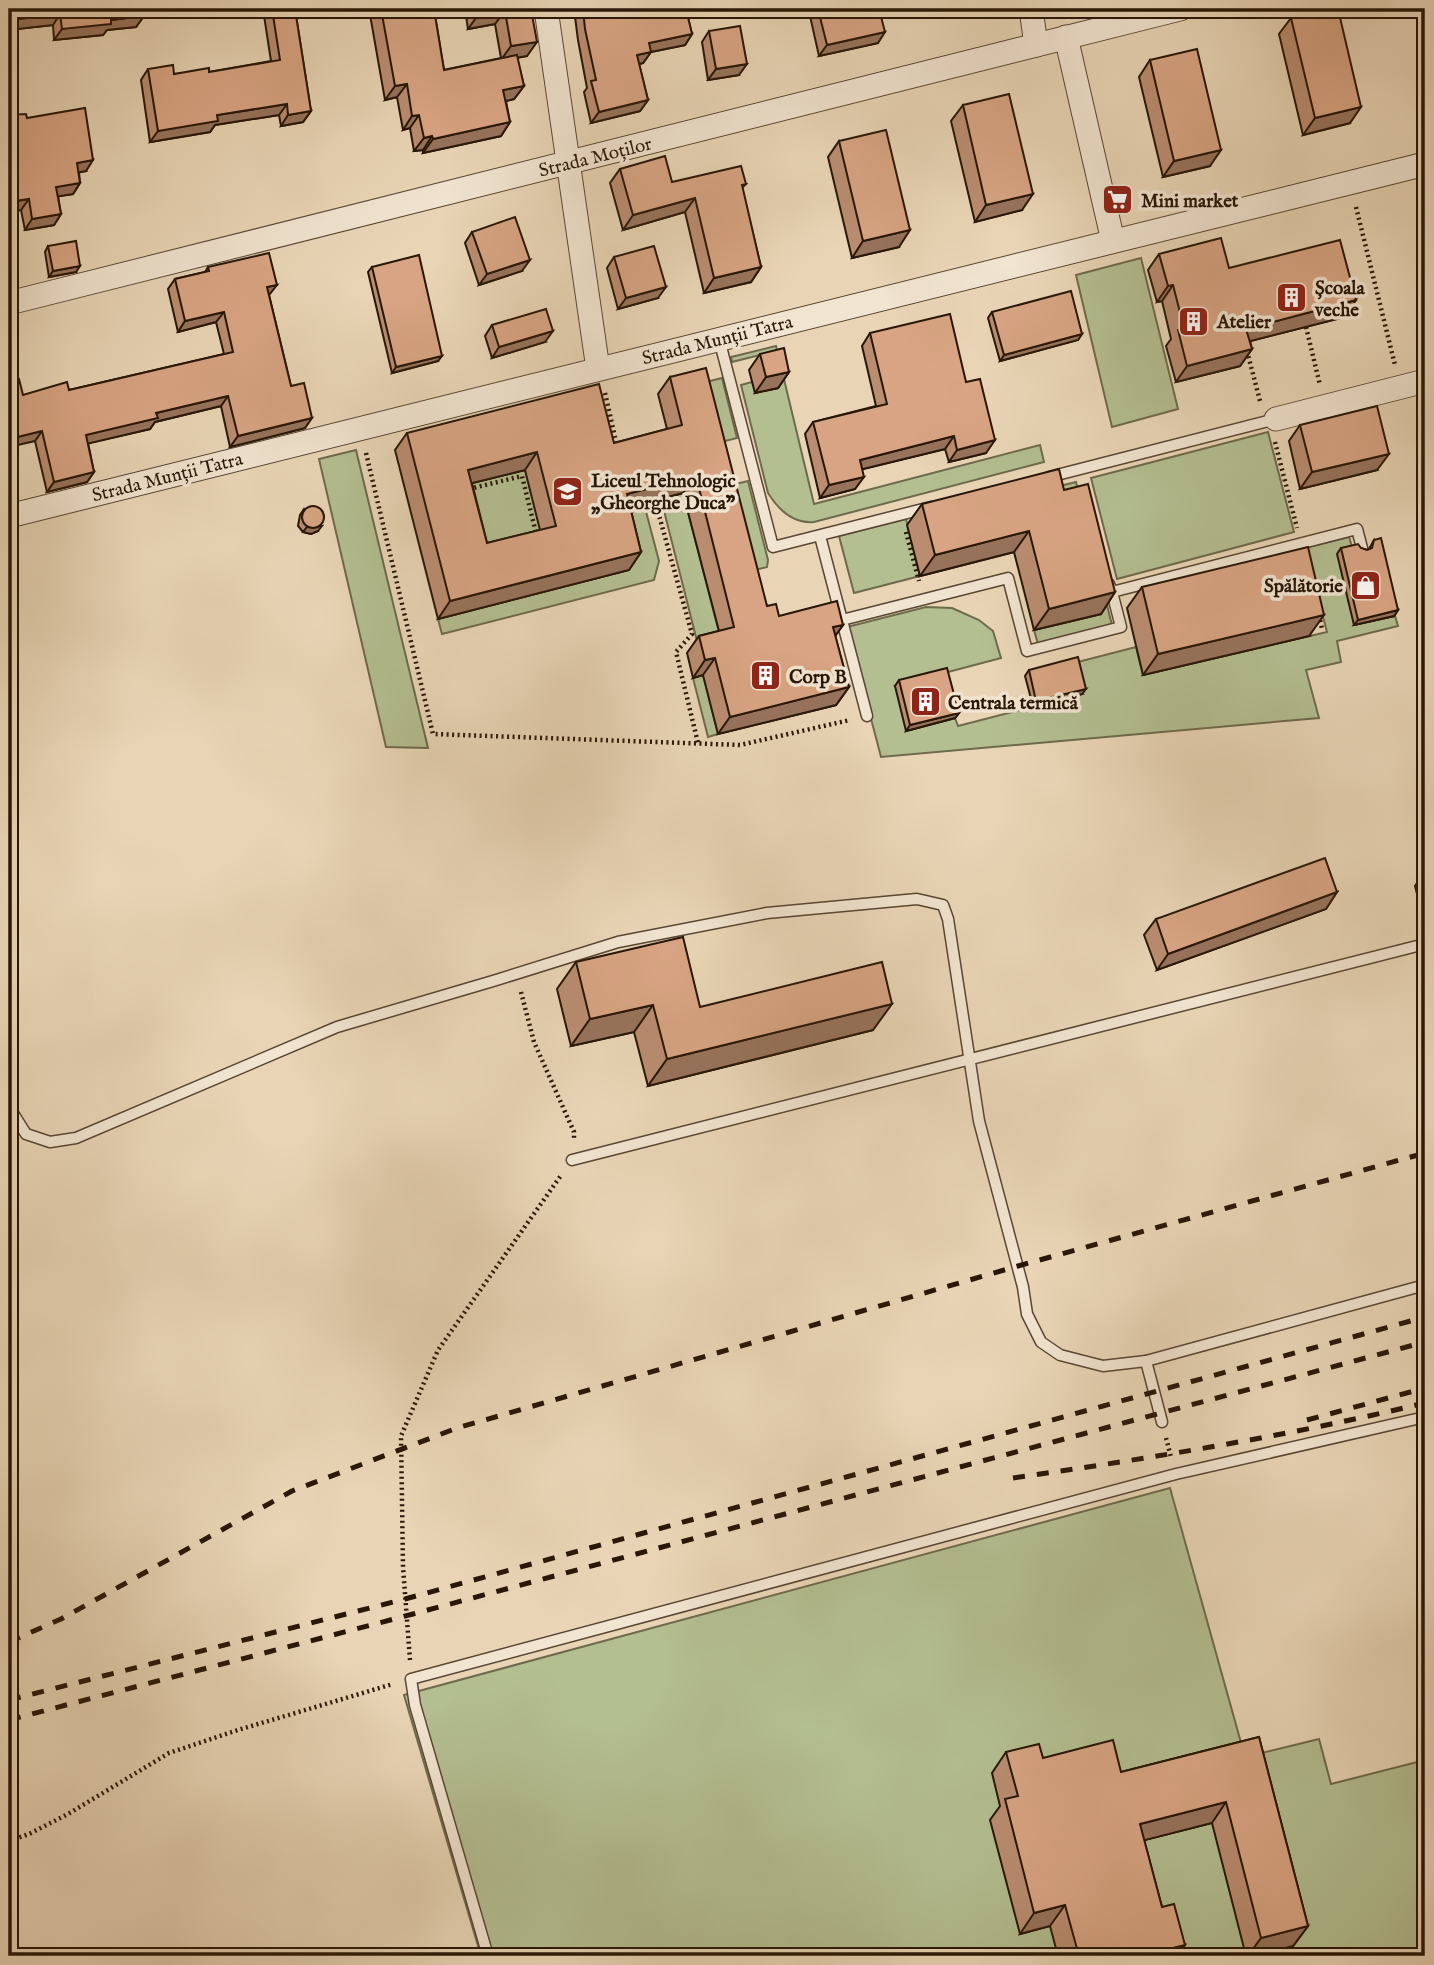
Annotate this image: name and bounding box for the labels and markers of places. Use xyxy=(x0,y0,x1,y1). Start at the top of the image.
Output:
supermarket icon: Mini market xyxy=(1101,183,1135,217)
place label: Mini market xyxy=(1141,190,1239,214)
place label: Școala veche xyxy=(1314,277,1366,323)
building icon: Școala veche xyxy=(1275,281,1309,315)
building icon: Atelier xyxy=(1177,304,1211,338)
place label: Atelier xyxy=(1216,311,1272,335)
place label: Liceul Tehnologic „Gheorghe Duca” xyxy=(591,470,736,516)
school or university icon: Liceul Tehnologic „Gheorghe Duca” xyxy=(551,474,585,508)
shop icon: Spălătorie xyxy=(1349,568,1383,602)
place label: Spălătorie xyxy=(1264,575,1343,599)
building icon: Corp B xyxy=(749,659,783,693)
place label: Corp B xyxy=(789,666,847,690)
building icon: Centrala termică xyxy=(908,685,942,719)
place label: Centrala termică xyxy=(948,692,1079,716)

